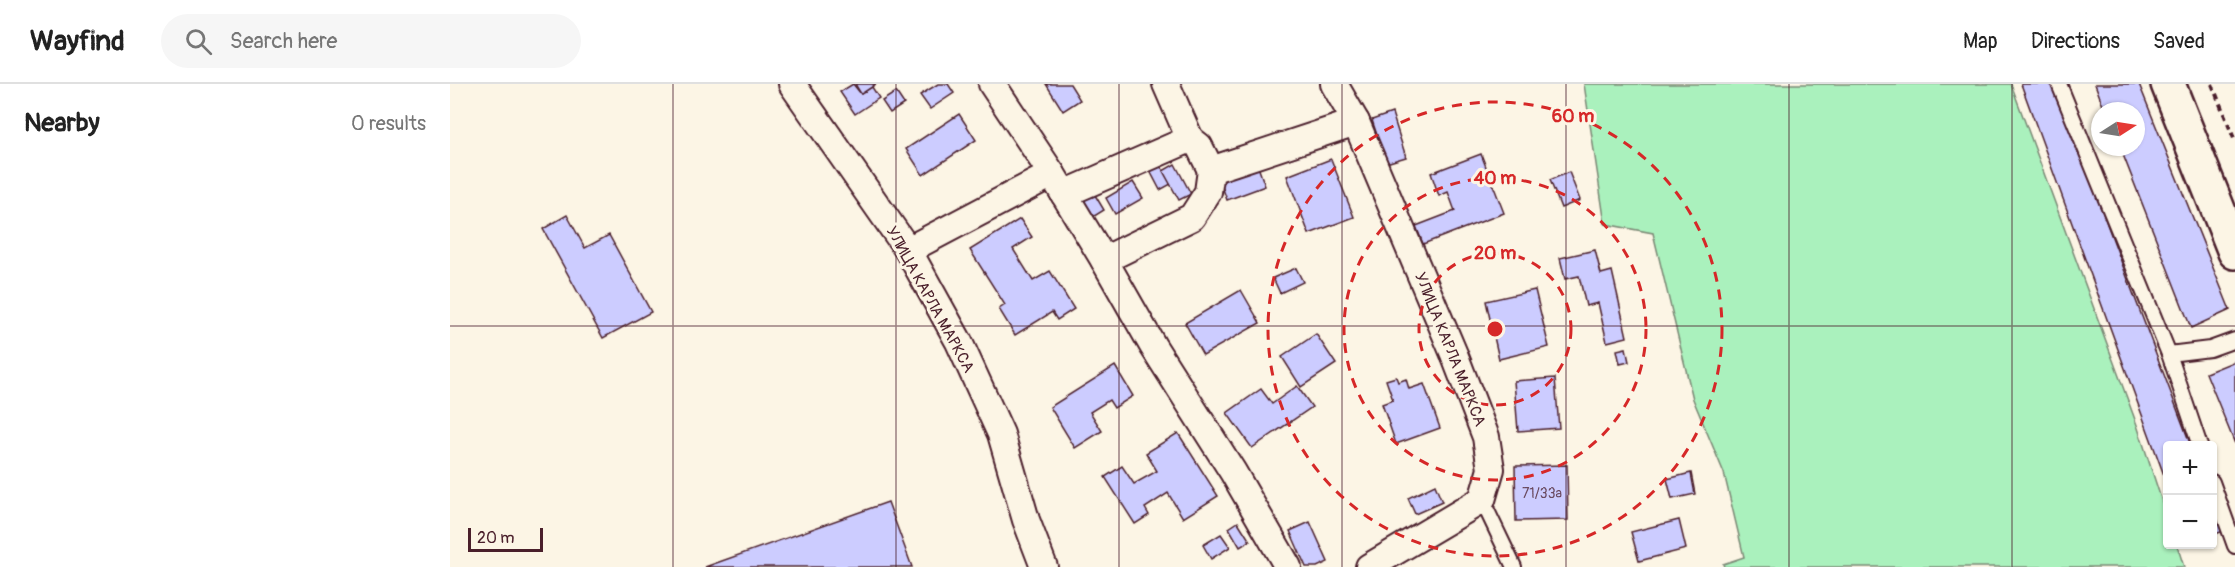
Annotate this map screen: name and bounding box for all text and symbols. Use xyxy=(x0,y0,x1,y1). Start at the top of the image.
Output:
search box xyxy=(161,14,581,68)
text: Wayfind xyxy=(30,24,125,59)
icon: search xyxy=(182,25,215,58)
text: Search here xyxy=(230,27,337,55)
text: Map xyxy=(1963,28,1998,55)
text: Directions xyxy=(2031,28,2120,55)
text: Saved xyxy=(2153,28,2205,55)
north arrow xyxy=(2091,102,2145,156)
text: 60 m xyxy=(1552,105,1594,128)
text: Nearby xyxy=(24,107,100,139)
text: 0 results xyxy=(351,111,426,136)
text: 40 m xyxy=(1474,167,1516,190)
street label: УЛИЦА КАРЛА МАРКСА xyxy=(882,223,979,376)
text: 20 m xyxy=(1474,242,1516,265)
street label: УЛИЦА КАРЛА МАРКСА xyxy=(1410,269,1490,429)
centre of rings xyxy=(1485,319,1505,339)
map controls xyxy=(2163,441,2217,549)
button: + xyxy=(2163,441,2217,495)
house number: 71/33а xyxy=(1522,485,1562,502)
button: − xyxy=(2163,495,2217,549)
scale bar xyxy=(468,525,543,552)
text: 20 m xyxy=(477,528,515,548)

